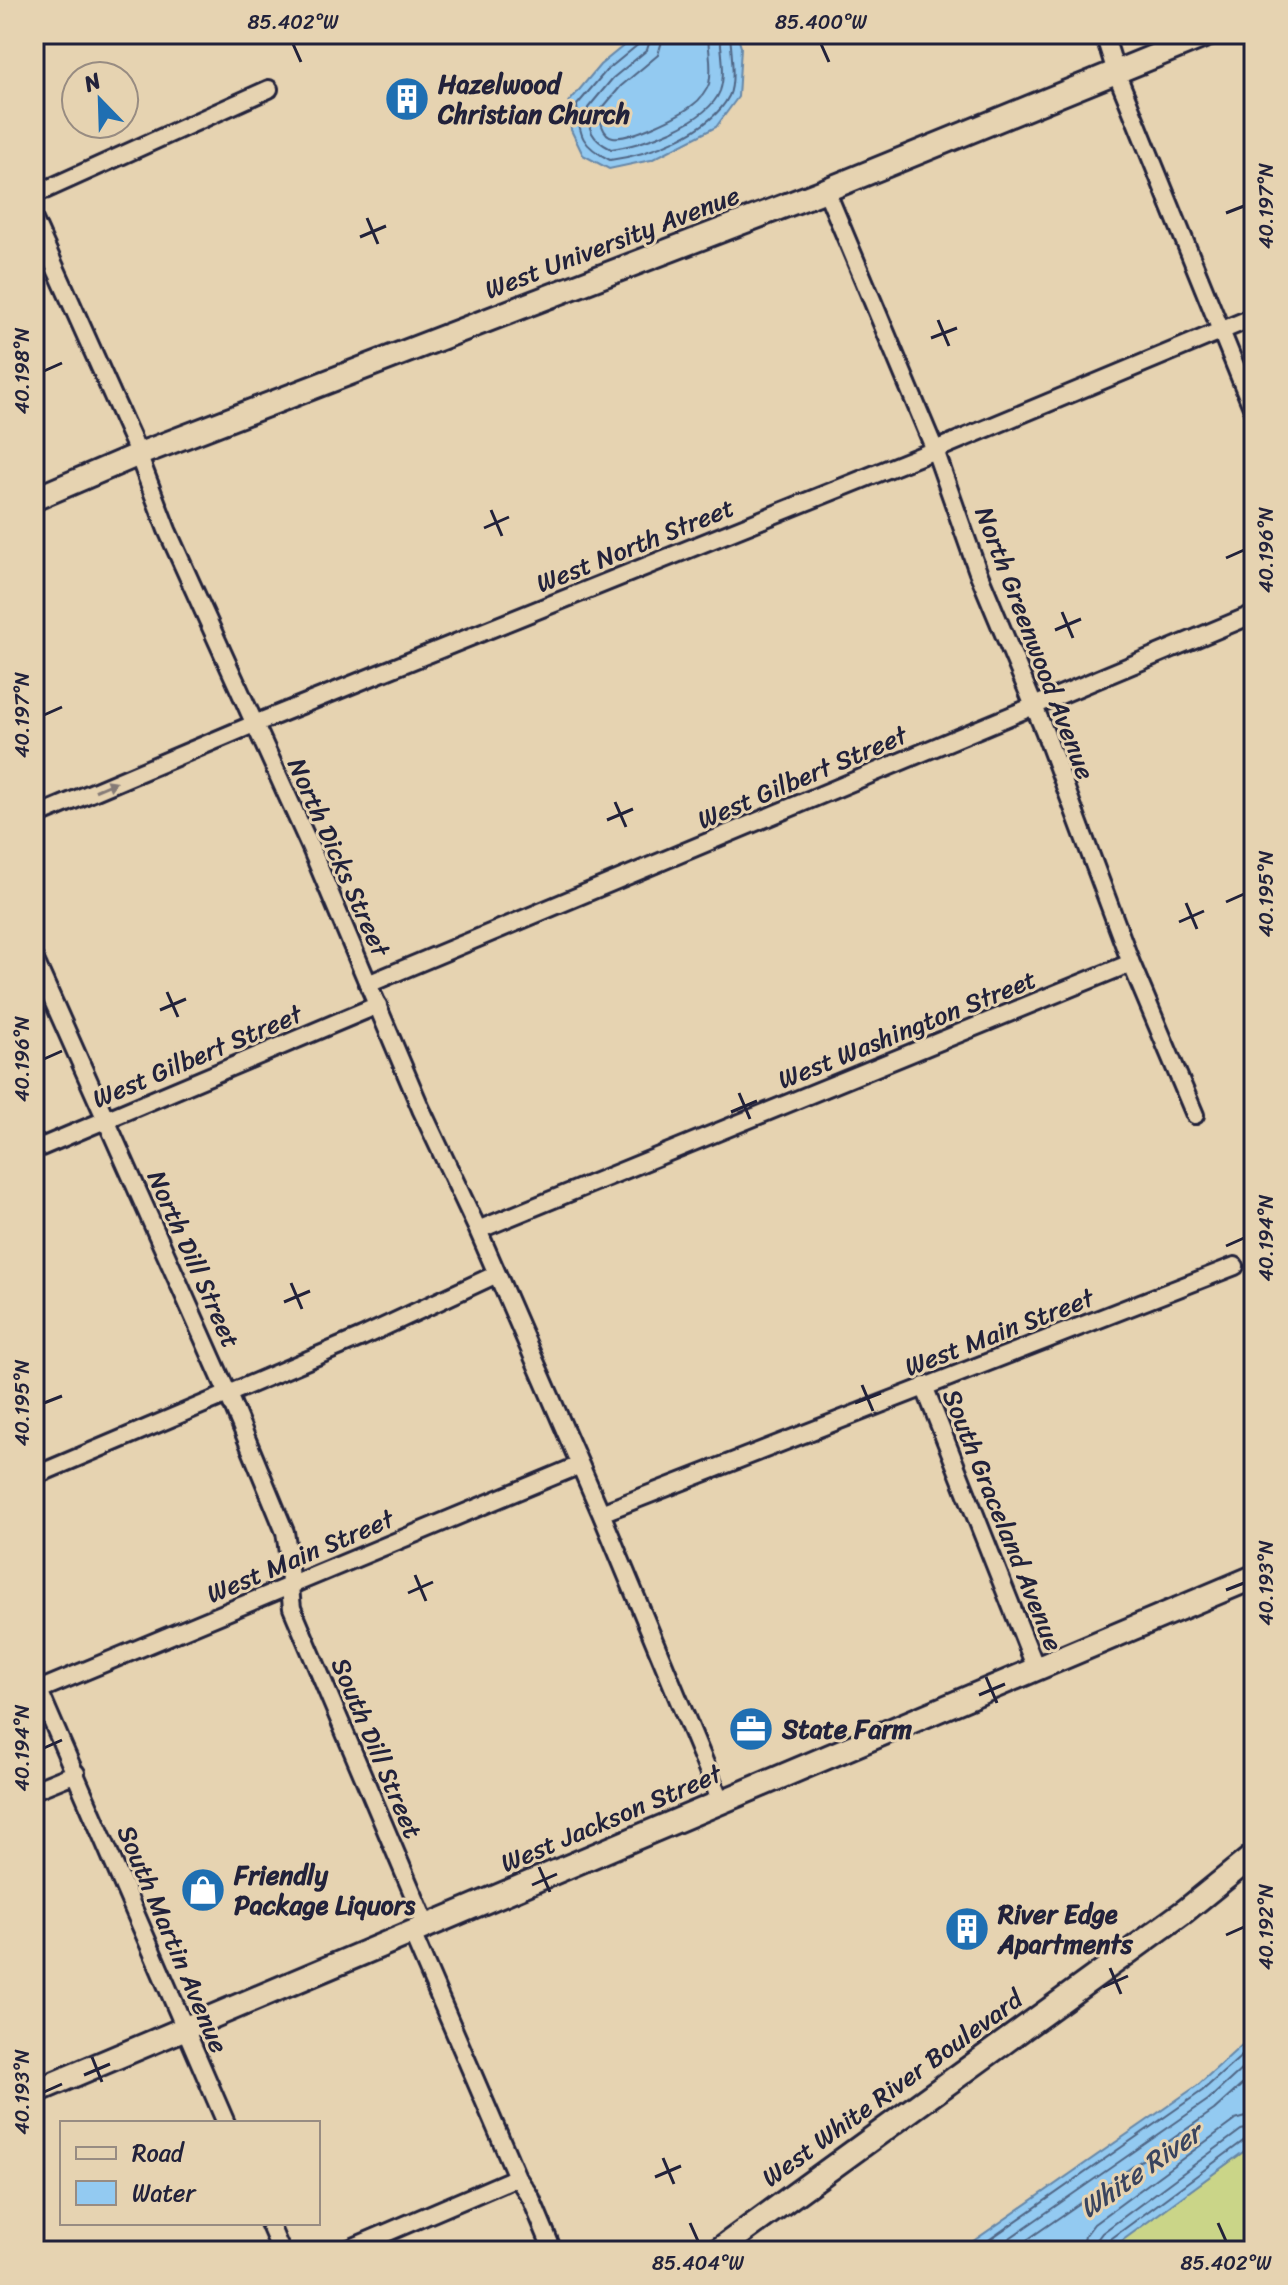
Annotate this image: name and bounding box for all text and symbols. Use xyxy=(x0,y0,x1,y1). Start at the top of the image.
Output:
text: 85.402°W xyxy=(248,5,339,40)
text: 85.400°W xyxy=(775,5,868,40)
north arrow xyxy=(60,60,140,140)
text: N xyxy=(77,61,108,103)
place label: Hazelwood Christian Church xyxy=(437,61,630,137)
building icon: Hazelwood Christian Church xyxy=(383,75,431,123)
text: 40.197°N xyxy=(1249,163,1284,249)
street label: West University Avenue xyxy=(477,172,747,312)
text: 40.198°N xyxy=(5,328,40,414)
street label: West North Street xyxy=(529,484,741,606)
street label: North Greenwood Avenue xyxy=(962,500,1108,786)
text: 40.196°N xyxy=(1249,507,1284,593)
text: 40.197°N xyxy=(5,672,40,758)
street label: West Gilbert Street xyxy=(690,711,916,842)
street label: North Dicks Street xyxy=(275,750,404,965)
one-way arrow xyxy=(94,780,118,793)
text: 40.195°N xyxy=(1249,851,1284,937)
street label: West Washington Street xyxy=(771,956,1043,1102)
street label: West Gilbert Street xyxy=(85,990,311,1121)
text: 40.196°N xyxy=(5,1016,40,1102)
street label: North Dill Street xyxy=(134,1162,254,1356)
text: 40.194°N xyxy=(1249,1194,1284,1281)
street label: West Main Street xyxy=(897,1274,1102,1389)
text: 40.195°N xyxy=(5,1360,40,1446)
street label: South Graceland Avenue xyxy=(929,1382,1077,1658)
street label: West Main Street xyxy=(199,1495,402,1616)
text: 40.193°N xyxy=(1249,1540,1284,1626)
street label: South Dill Street xyxy=(318,1650,436,1846)
text: 40.194°N xyxy=(5,1704,40,1791)
office icon: State Farm xyxy=(727,1705,775,1753)
place label: State Farm xyxy=(781,1706,912,1752)
street label: West Jackson Street xyxy=(493,1750,730,1885)
street label: South Martin Avenue xyxy=(104,1818,242,2060)
place label: Friendly Package Liquors xyxy=(233,1852,416,1928)
shop icon: Friendly Package Liquors xyxy=(179,1866,227,1914)
text: 40.192°N xyxy=(1249,1884,1284,1970)
place label: River Edge Apartments xyxy=(997,1891,1134,1967)
building icon: River Edge Apartments xyxy=(943,1905,991,1953)
street label: West White River Boulevard xyxy=(751,1976,1035,2199)
text: 40.193°N xyxy=(5,2049,40,2135)
water label: White River xyxy=(1068,2107,1217,2231)
legend xyxy=(60,2121,320,2225)
text: Road xyxy=(132,2132,186,2174)
text: Water xyxy=(132,2172,197,2214)
text: 85.404°W xyxy=(652,2246,745,2281)
text: 85.402°W xyxy=(1181,2246,1272,2281)

